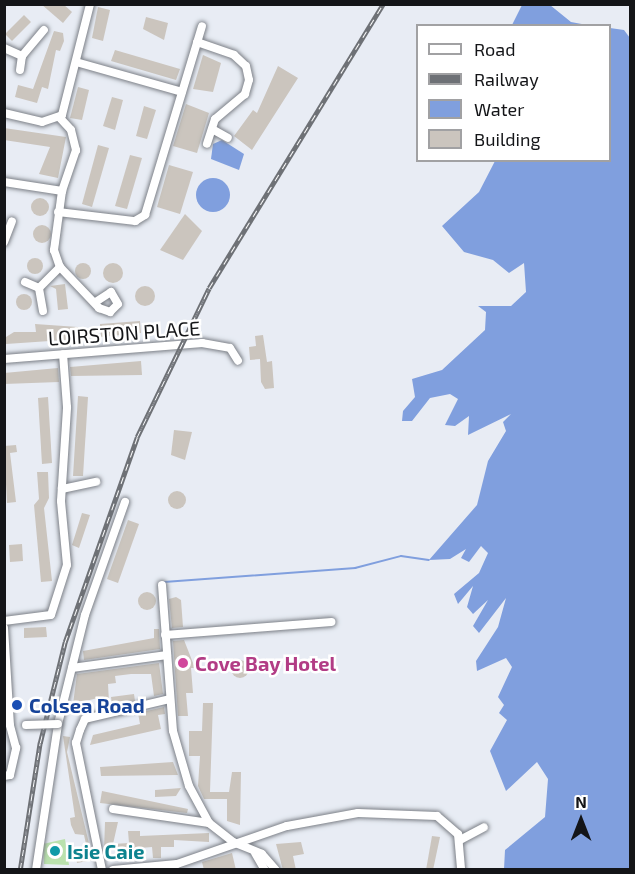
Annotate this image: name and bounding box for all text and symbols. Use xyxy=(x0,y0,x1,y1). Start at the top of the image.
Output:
legend xyxy=(416,24,611,162)
text: Road xyxy=(474,38,515,60)
text: Railway xyxy=(474,68,539,90)
text: Water xyxy=(474,98,524,120)
text: Building xyxy=(474,128,541,150)
street label: LOIRSTON PLACE xyxy=(47,316,201,350)
place label: Cove Bay Hotel xyxy=(195,651,336,675)
marker: Cove Bay Hotel xyxy=(176,656,190,670)
place label: Colsea Road xyxy=(29,693,145,717)
marker: Colsea Road xyxy=(10,698,24,712)
north arrow xyxy=(551,790,611,850)
text: N xyxy=(575,792,587,811)
place label: Isie Caie xyxy=(67,839,145,863)
marker: Isie Caie xyxy=(48,844,62,858)

